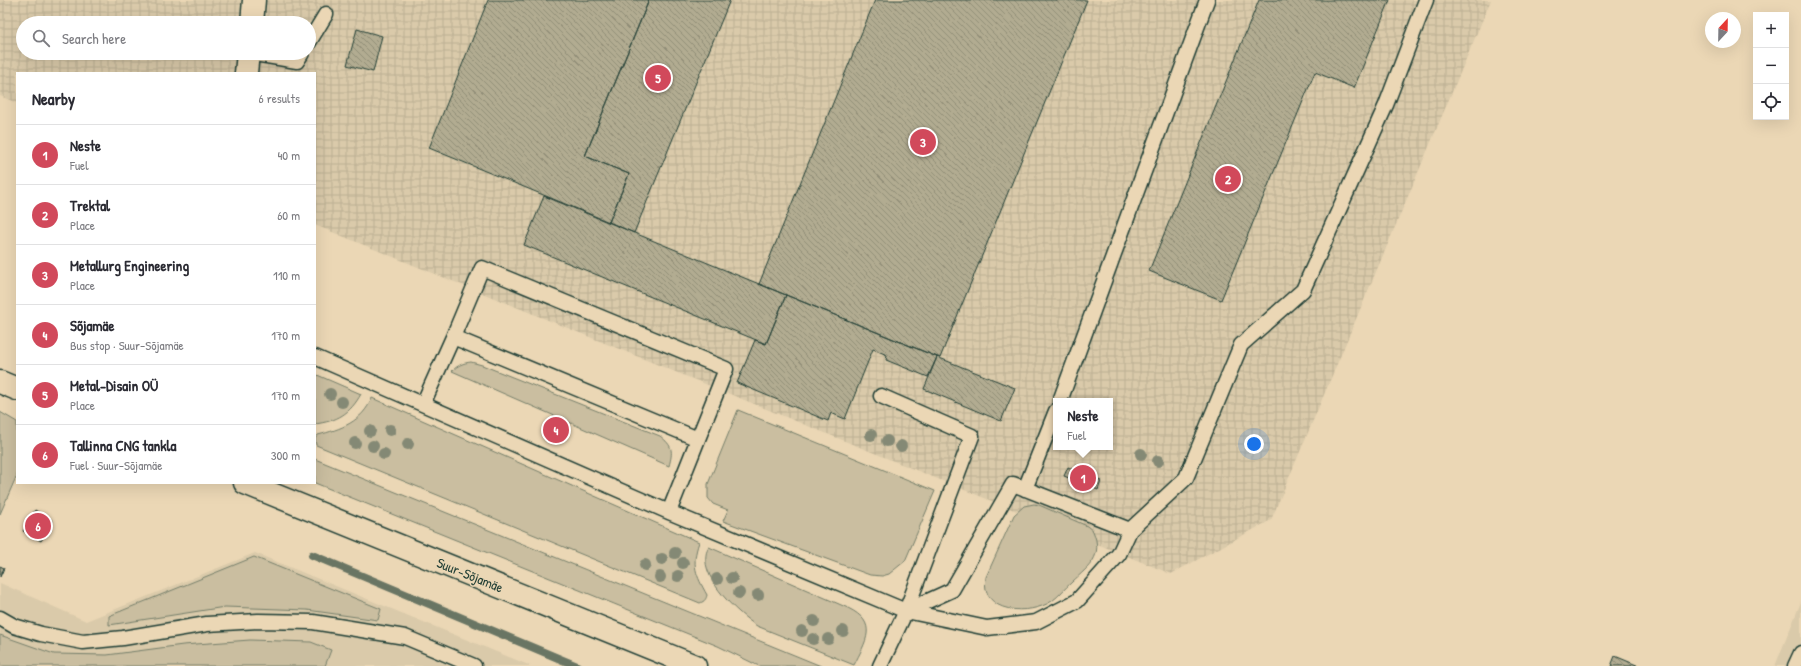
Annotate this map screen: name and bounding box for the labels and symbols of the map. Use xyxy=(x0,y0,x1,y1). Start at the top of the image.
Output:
north arrow xyxy=(1705,12,1741,48)
pin: 5 xyxy=(645,63,671,93)
pin: 3 xyxy=(910,127,936,157)
pin: 2 xyxy=(1215,164,1241,194)
pin: 4 xyxy=(543,415,569,445)
your location xyxy=(1244,434,1264,454)
pin: 1 xyxy=(1070,463,1096,493)
pin: 6 xyxy=(25,511,51,541)
street label: Suur-Sõjamäe xyxy=(434,553,507,598)

